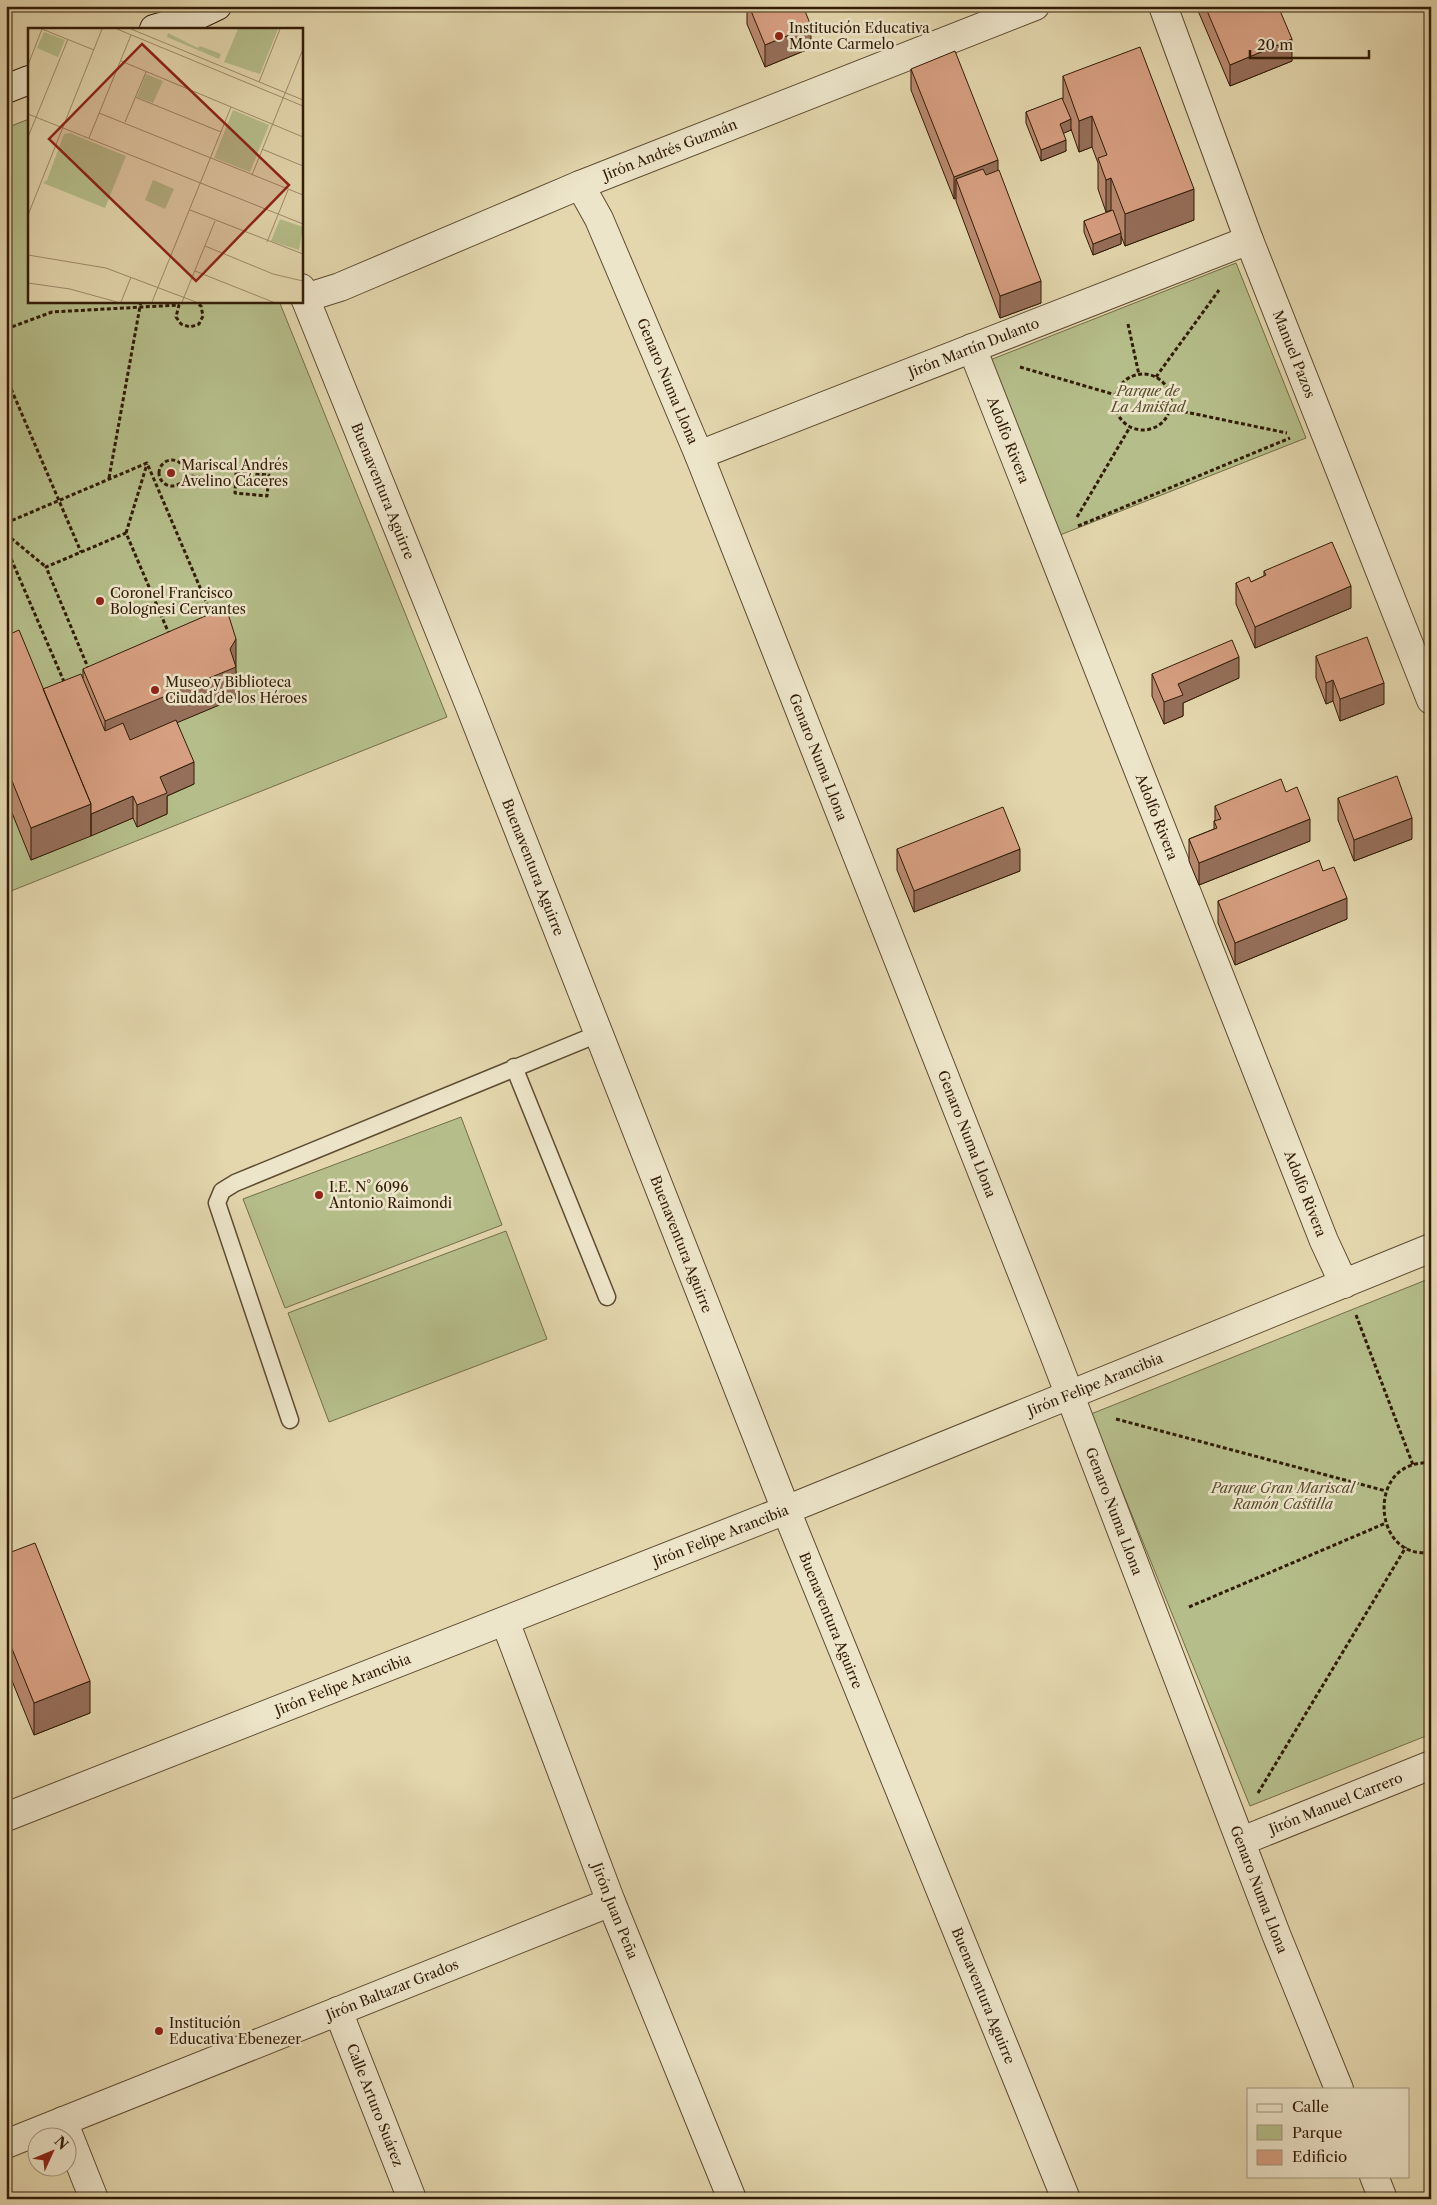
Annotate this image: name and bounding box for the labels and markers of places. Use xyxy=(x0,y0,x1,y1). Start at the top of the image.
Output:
place label: Institución Educativa Monte Carmelo xyxy=(789,19,930,53)
marker: Institución Educativa Monte Carmelo xyxy=(773,30,785,42)
place label: Mariscal Andrés Avelino Cáceres xyxy=(180,456,288,490)
marker: Mariscal Andrés Avelino Cáceres xyxy=(165,467,177,479)
place label: Coronel Francisco Bolognesi Cervantes xyxy=(110,584,246,618)
marker: Coronel Francisco Bolognesi Cervantes xyxy=(94,595,106,607)
place label: Museo y Biblioteca Ciudad de los Héroes xyxy=(165,673,307,707)
marker: Museo y Biblioteca Ciudad de los Héroes xyxy=(149,684,161,696)
place label: I.E. N° 6096 Antonio Raimondi xyxy=(328,1178,452,1212)
marker: I.E. N° 6096 Antonio Raimondi xyxy=(313,1189,325,1201)
place label: Institución Educativa Ebenezer xyxy=(169,2014,301,2048)
marker: Institución Educativa Ebenezer xyxy=(153,2025,165,2037)

